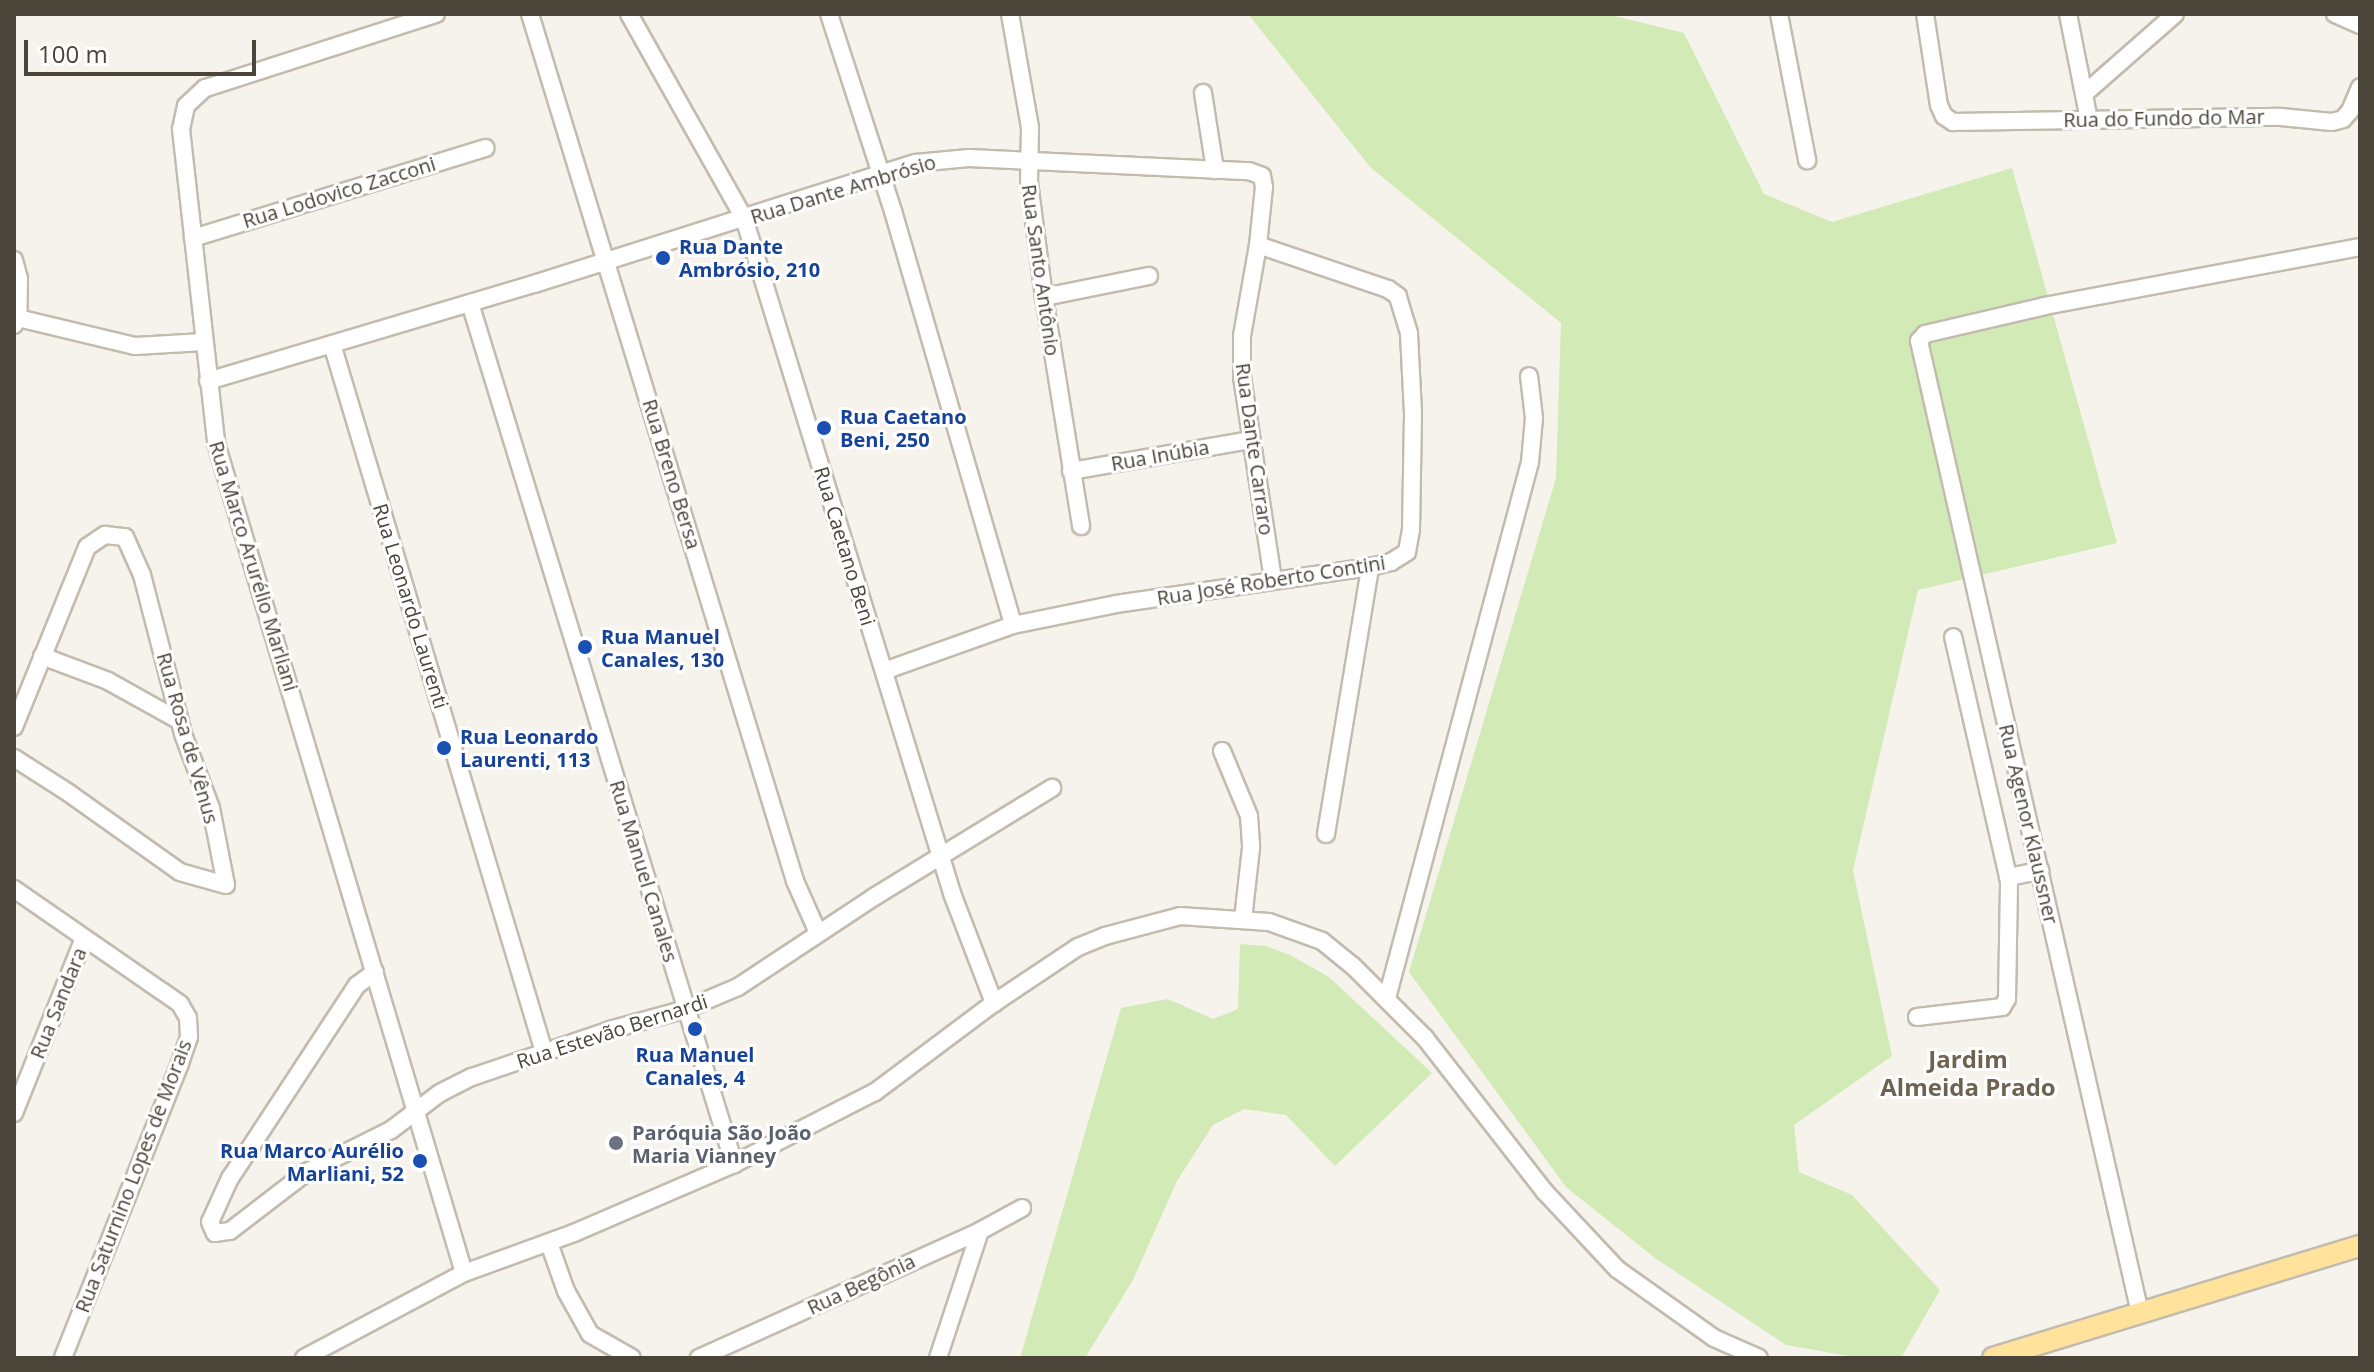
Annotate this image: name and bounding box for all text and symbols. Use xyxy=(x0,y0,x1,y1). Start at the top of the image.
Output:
scale bar xyxy=(28,24,260,74)
text: 100 m xyxy=(38,37,108,70)
street label: Rua do Fundo do Mar xyxy=(2063,104,2265,132)
street label: Rua Dante Ambrósio xyxy=(747,149,939,229)
street label: Rua Lodovico Zacconi xyxy=(240,151,438,233)
street label: Rua Santo Antônio xyxy=(1017,183,1065,357)
place label: Rua Dante Ambrósio, 210 xyxy=(679,234,820,281)
marker: Rua Dante Ambrósio, 210 xyxy=(654,249,672,267)
street label: Rua Dante Carraro xyxy=(1231,361,1279,537)
street label: Rua Breno Bersa xyxy=(638,396,706,552)
place label: Rua Caetano Beni, 250 xyxy=(840,404,967,451)
marker: Rua Caetano Beni, 250 xyxy=(815,419,833,437)
street label: Rua Inúbia xyxy=(1109,435,1211,475)
street label: Rua Marco Arurélio Marliani xyxy=(204,438,304,694)
street label: Rua Caetano Beni xyxy=(809,464,881,628)
street label: Rua Leonardo Laurenti xyxy=(368,501,454,711)
street label: Rua José Roberto Contini xyxy=(1155,550,1387,610)
place label: Rua Manuel Canales, 130 xyxy=(601,624,724,671)
marker: Rua Manuel Canales, 130 xyxy=(576,638,594,656)
street label: Rua Rosa de Vênus xyxy=(152,650,224,826)
street label: Rua Agenor Klaussner xyxy=(1994,722,2064,926)
place label: Rua Leonardo Laurenti, 113 xyxy=(460,724,598,771)
marker: Rua Leonardo Laurenti, 113 xyxy=(435,739,453,757)
street label: Rua Manuel Canales xyxy=(605,777,683,965)
street label: Rua Sandara xyxy=(25,944,91,1062)
street label: Rua Estevão Bernardi xyxy=(513,989,711,1073)
marker: Rua Manuel Canales, 4 xyxy=(686,1020,704,1038)
street label: Rua Saturnino Lopes de Morais xyxy=(70,1036,196,1316)
place label: Rua Manuel Canales, 4 xyxy=(636,1042,754,1089)
district label: Jardim Almeida Prado xyxy=(1880,1045,2056,1101)
place label: Paróquia São João Maria Vianney xyxy=(632,1120,811,1167)
marker: Paróquia São João Maria Vianney xyxy=(607,1134,625,1152)
place label: Rua Marco Aurélio Marliani, 52 xyxy=(220,1138,404,1185)
marker: Rua Marco Aurélio Marliani, 52 xyxy=(411,1152,429,1170)
street label: Rua Begônia xyxy=(803,1249,919,1319)

